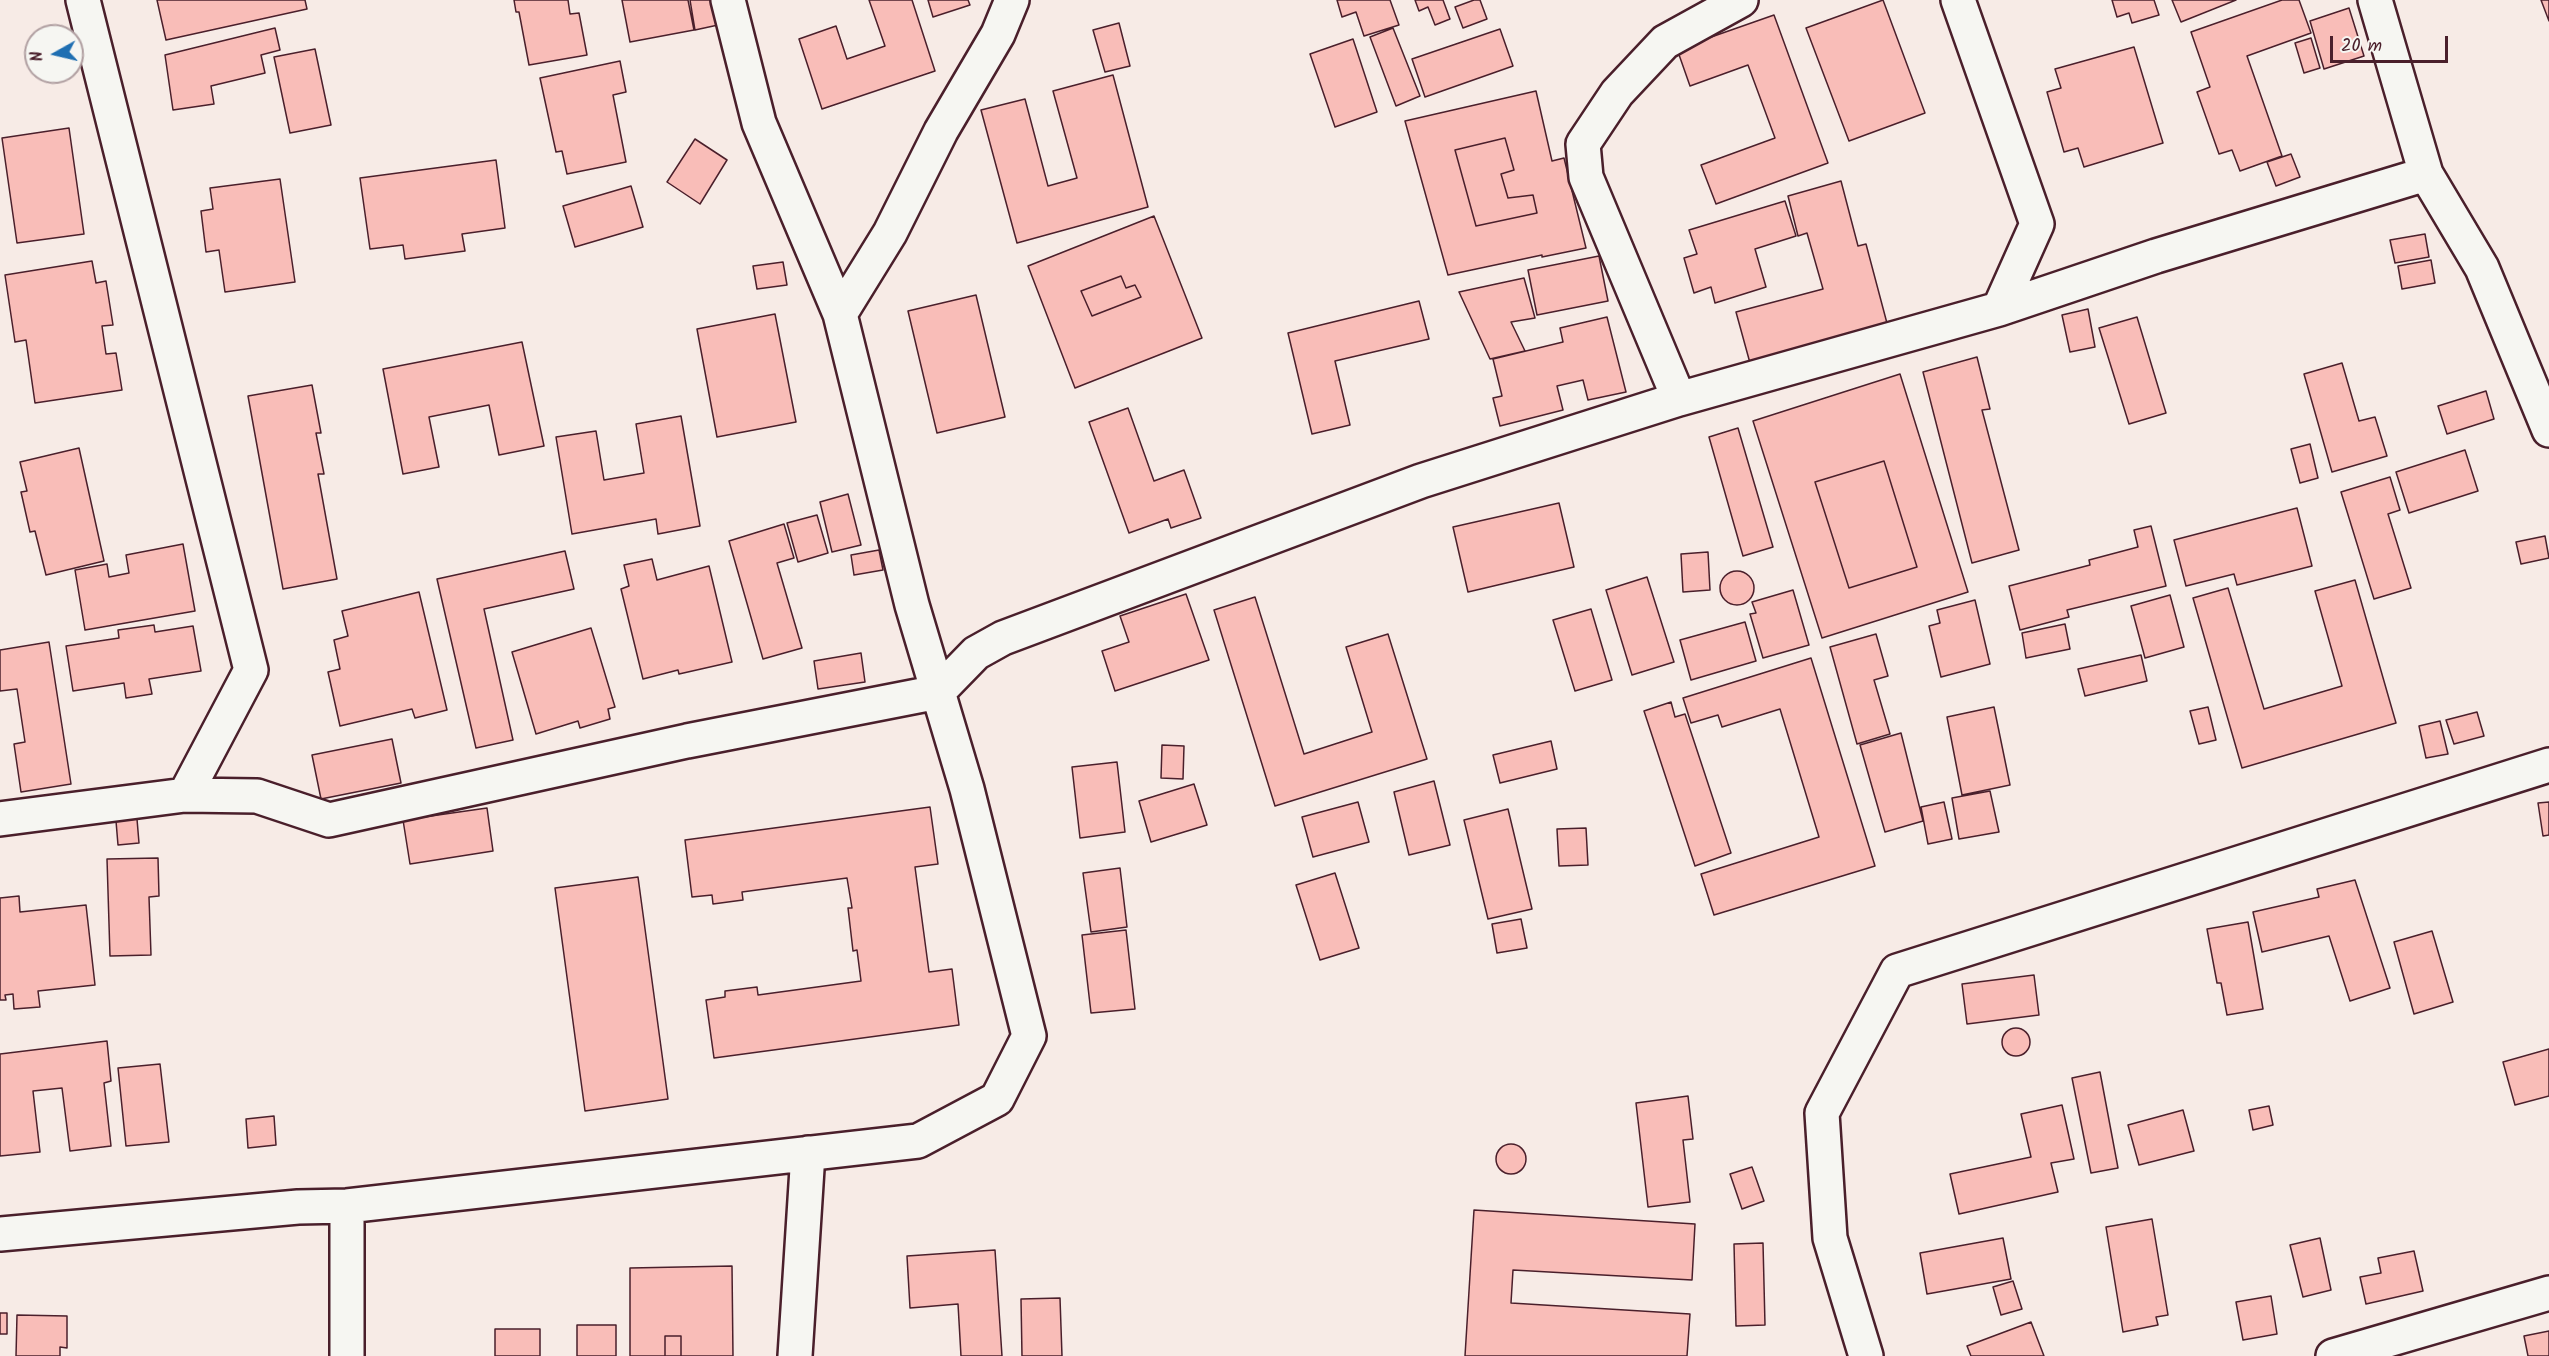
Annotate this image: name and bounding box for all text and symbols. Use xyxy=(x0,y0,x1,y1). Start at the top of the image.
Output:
north arrow xyxy=(24,24,84,84)
scale bar xyxy=(2333,24,2452,62)
text: 20 m xyxy=(2341,32,2382,61)
text: N xyxy=(25,50,51,63)

